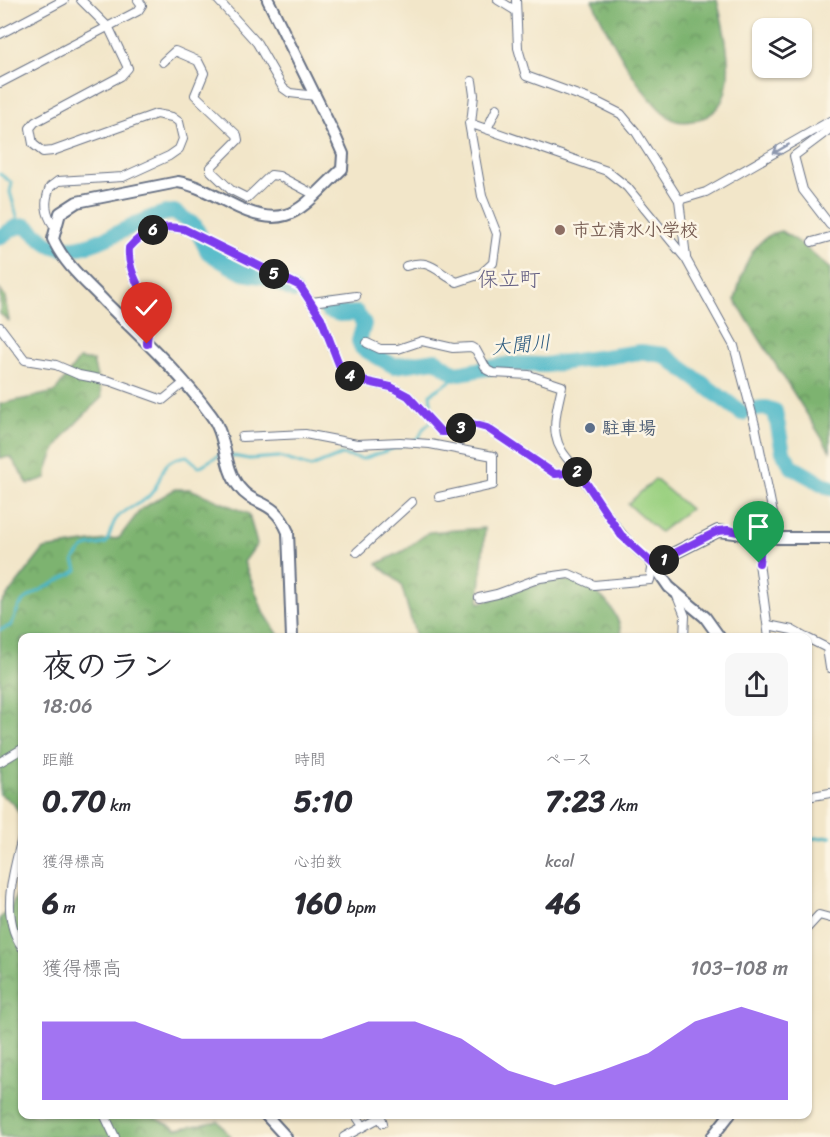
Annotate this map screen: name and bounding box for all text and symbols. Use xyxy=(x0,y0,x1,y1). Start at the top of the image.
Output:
map controls xyxy=(752,18,812,78)
button: layers xyxy=(752,18,812,78)
one-way arrow xyxy=(773,143,790,155)
place label: 市立清水小学校 xyxy=(572,214,698,246)
pin: 6 xyxy=(138,215,168,245)
text: 6 xyxy=(148,215,158,244)
marker: 市立清水小学校 xyxy=(553,223,567,237)
pin: 5 xyxy=(259,259,289,289)
text: 5 xyxy=(269,259,279,288)
district label: 保立町 xyxy=(478,260,541,298)
pin xyxy=(121,282,172,344)
icon: check xyxy=(130,291,163,324)
water label: 大聞川 xyxy=(490,325,552,365)
pin: 4 xyxy=(335,361,365,391)
text: 4 xyxy=(345,361,355,390)
place label: 駐車場 xyxy=(602,412,656,444)
pin: 3 xyxy=(446,413,476,443)
text: 3 xyxy=(457,413,465,442)
marker: 駐車場 xyxy=(583,421,597,435)
pin: 2 xyxy=(562,457,592,487)
text: 2 xyxy=(572,457,582,486)
pin xyxy=(733,501,784,563)
icon: arrive xyxy=(742,510,775,543)
pin: 1 xyxy=(649,545,679,575)
text: 1 xyxy=(661,545,667,574)
text: 夜のラン xyxy=(42,637,174,695)
button: share xyxy=(725,653,788,716)
text: 18:06 xyxy=(42,689,93,724)
text: 距離 xyxy=(42,745,74,774)
text: 時間 xyxy=(294,745,326,774)
text: ペース xyxy=(545,745,592,774)
text: 0.70 xyxy=(42,774,106,828)
text: 5:10 xyxy=(294,774,353,828)
text: 7:23 xyxy=(545,774,605,828)
text: km xyxy=(106,791,131,820)
text: /km xyxy=(605,791,638,820)
text: 獲得標高 xyxy=(42,847,106,876)
text: 心拍数 xyxy=(294,847,342,876)
text: kcal xyxy=(545,847,574,876)
text: 6 xyxy=(42,876,59,930)
text: 160 xyxy=(294,876,343,930)
text: 46 xyxy=(545,876,581,930)
text: m xyxy=(59,893,76,922)
text: bpm xyxy=(343,893,376,922)
text: 獲得標高 xyxy=(42,951,122,986)
text: 103–108 m xyxy=(691,951,788,986)

